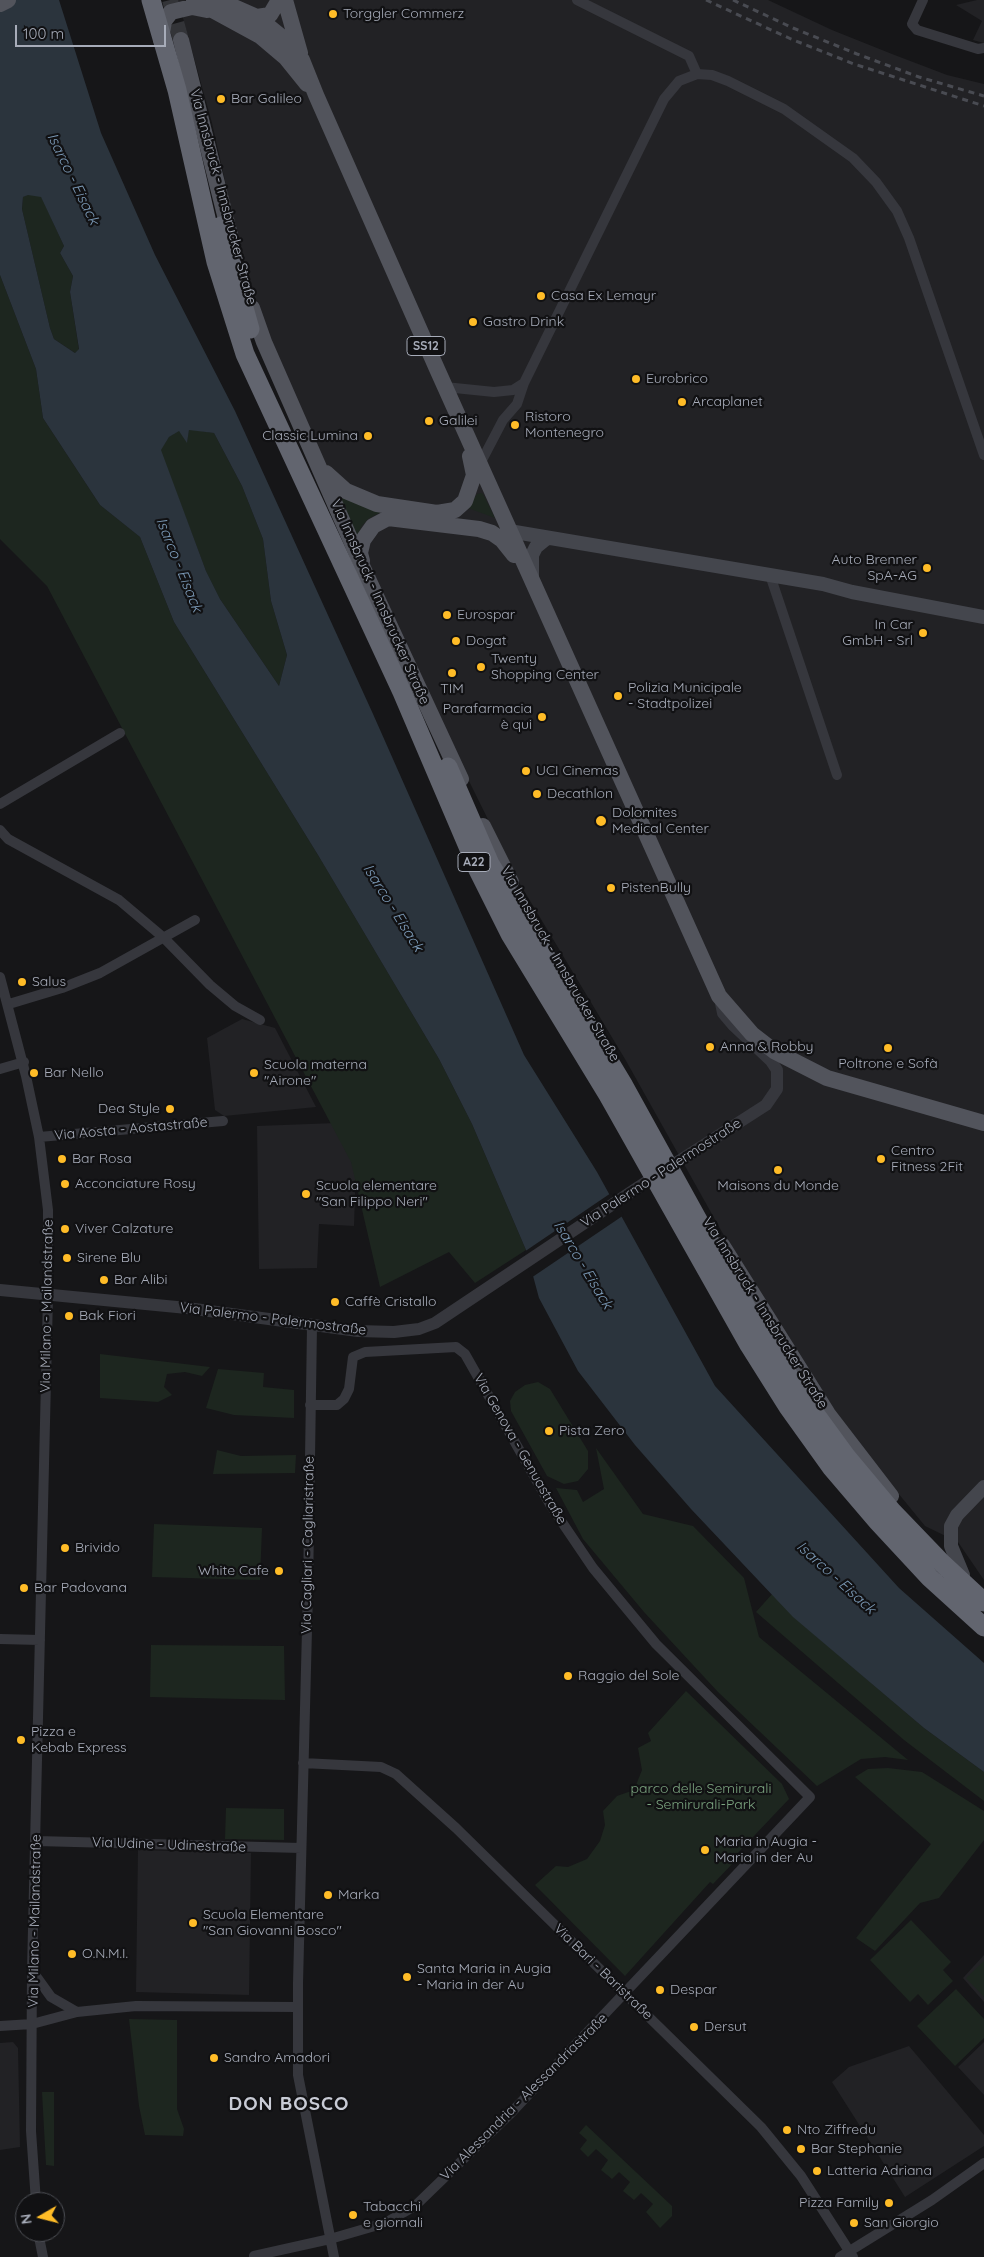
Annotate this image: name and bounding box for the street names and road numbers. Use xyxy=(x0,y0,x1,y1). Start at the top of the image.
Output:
street label: Via Innsbruck - Innsbrucker Straße xyxy=(186,87,260,307)
road number: SS12 xyxy=(407,336,445,356)
street label: Via Innsbruck - Innsbrucker Straße xyxy=(327,497,433,707)
road number: A22 xyxy=(458,852,490,872)
street label: Via Innsbruck - Innsbrucker Straße xyxy=(497,863,623,1065)
street label: Via Aosta - Aostastraße xyxy=(54,1114,208,1144)
street label: Via Palermo - Palermostraße xyxy=(578,1115,744,1231)
street label: Via Innsbruck - Innsbrucker Straße xyxy=(699,1214,831,1412)
street label: Via Milano - Mailandstraße xyxy=(37,1219,57,1393)
street label: Via Palermo - Palermostraße xyxy=(179,1299,367,1339)
street label: Via Genova - Genuastraße xyxy=(470,1371,570,1527)
street label: Via Cagliari - Cagliaristraße xyxy=(298,1456,318,1634)
street label: Via Milano - Mailandstraße xyxy=(25,1834,45,2008)
street label: Via Udine - Udinestraße xyxy=(92,1834,246,1856)
street label: Via Bari - Baristraße xyxy=(550,1920,656,2024)
street label: Via Alessandria - Alessandriastraße xyxy=(437,2010,611,2184)

